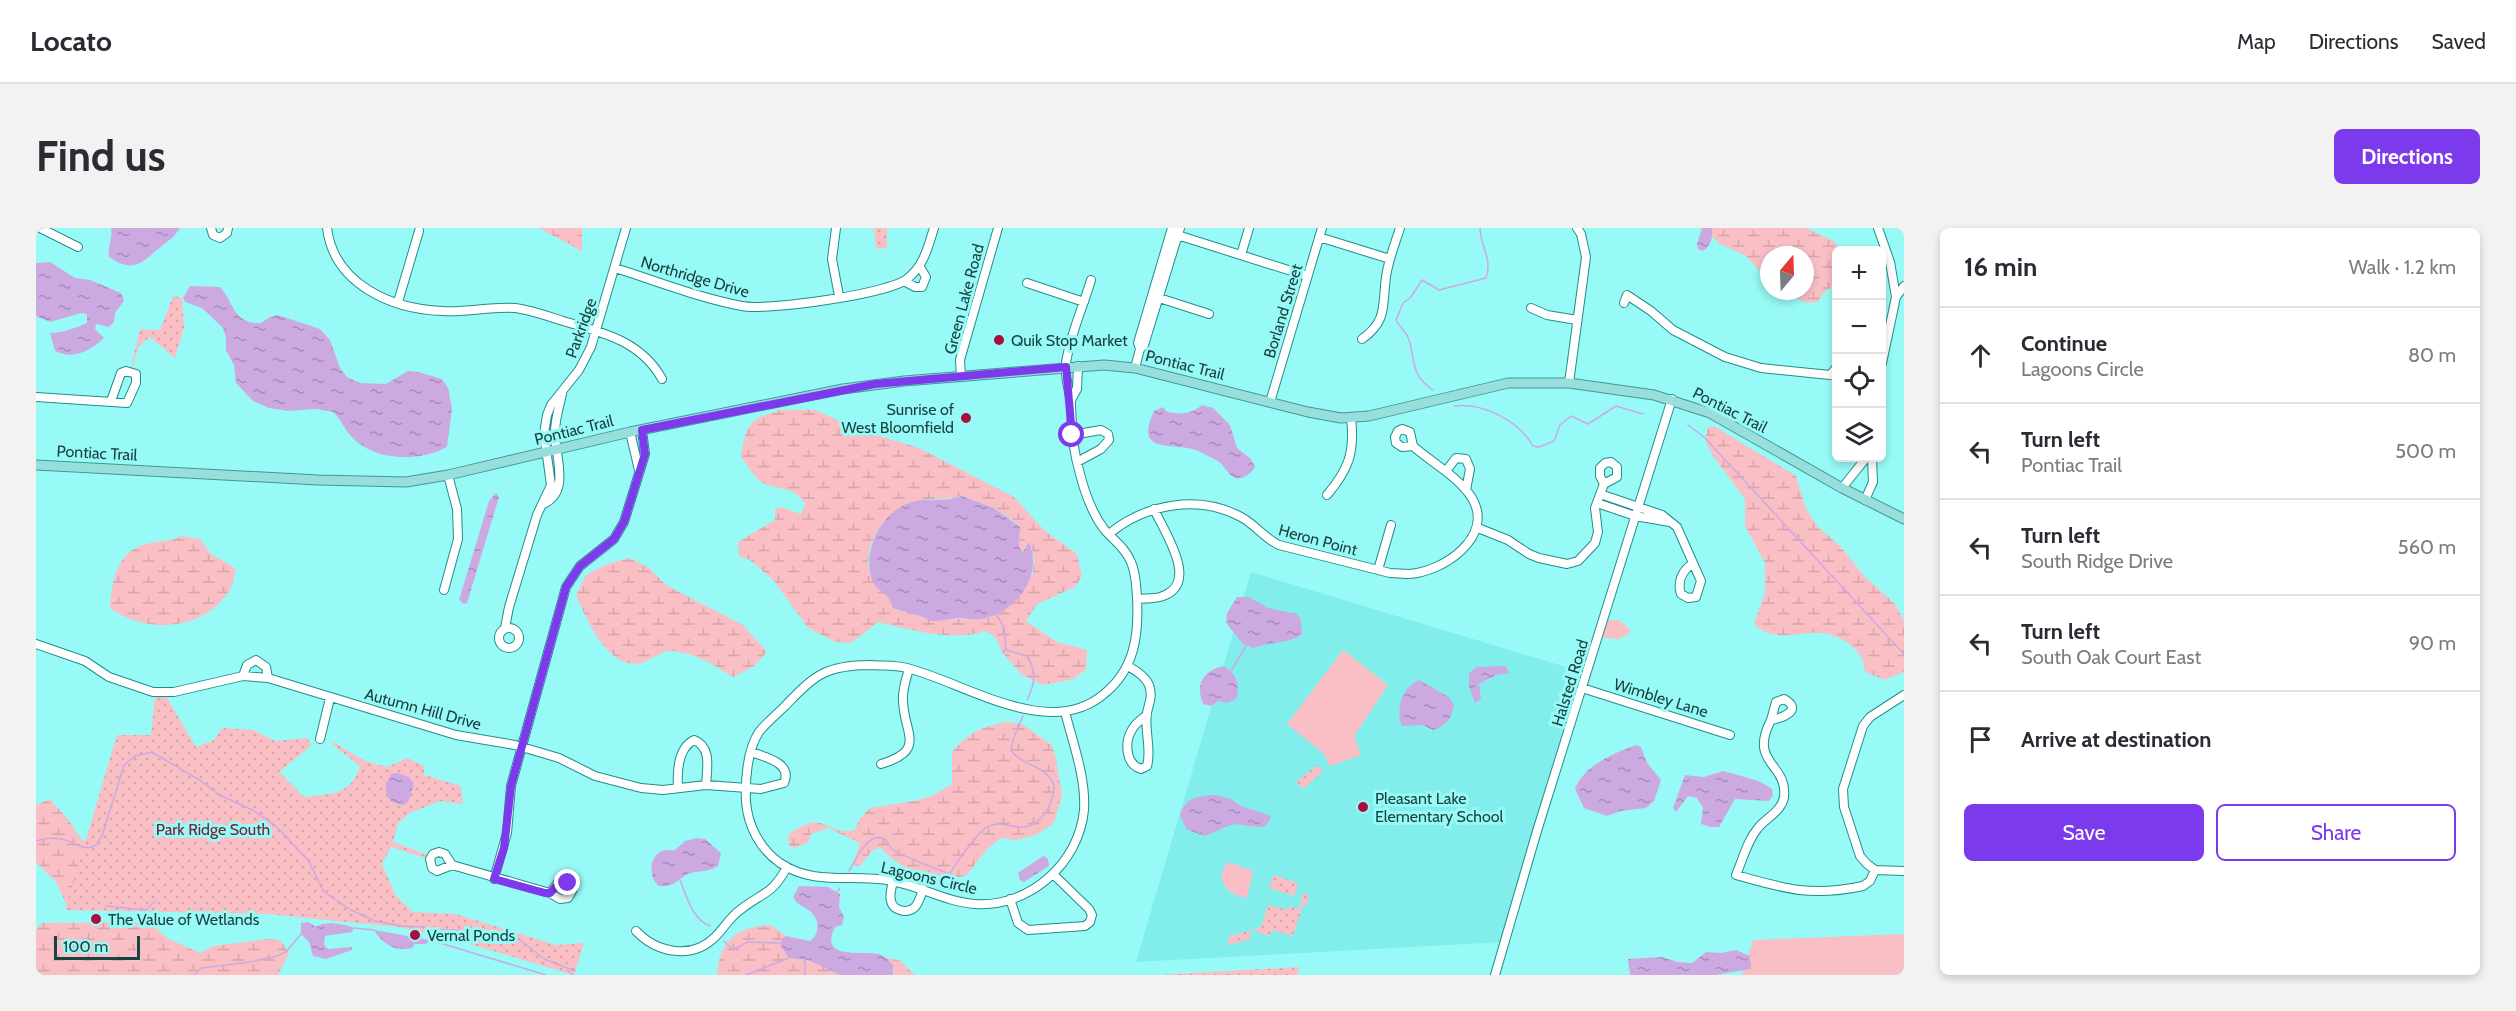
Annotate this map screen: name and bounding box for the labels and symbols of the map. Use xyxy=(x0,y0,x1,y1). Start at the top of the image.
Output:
street label: Green Lake Road xyxy=(940,242,988,356)
north arrow xyxy=(1760,246,1814,300)
street label: Northridge Drive xyxy=(639,252,751,302)
street label: Borland Street xyxy=(1260,261,1306,360)
street label: Parkridge xyxy=(561,295,601,361)
place label: Quik Stop Market xyxy=(1011,331,1128,350)
marker: Quik Stop Market xyxy=(992,333,1006,347)
street label: Pontiac Trail xyxy=(1143,346,1227,384)
street label: Pontiac Trail xyxy=(1690,383,1771,437)
place label: Sunrise of West Bloomfield xyxy=(842,400,955,437)
street label: Pontiac Trail xyxy=(532,411,616,449)
marker: Sunrise of West Bloomfield xyxy=(959,411,973,425)
route start xyxy=(1058,421,1084,447)
street label: Pontiac Trail xyxy=(56,441,138,465)
street label: Heron Point xyxy=(1277,520,1360,560)
street label: Halsted Road xyxy=(1548,637,1592,729)
street label: Wimbley Lane xyxy=(1612,675,1710,721)
street label: Autumn Hill Drive xyxy=(363,684,483,734)
place label: Pleasant Lake Elementary School xyxy=(1375,789,1503,826)
marker: Pleasant Lake Elementary School xyxy=(1356,800,1370,814)
park label: Park Ridge South xyxy=(156,820,270,839)
street label: Lagoons Circle xyxy=(879,858,979,898)
route end xyxy=(554,869,580,895)
place label: The Value of Wetlands xyxy=(108,910,260,929)
marker: The Value of Wetlands xyxy=(89,912,103,926)
place label: Vernal Ponds xyxy=(427,926,516,945)
marker: Vernal Ponds xyxy=(408,928,422,942)
scale bar xyxy=(54,933,140,960)

